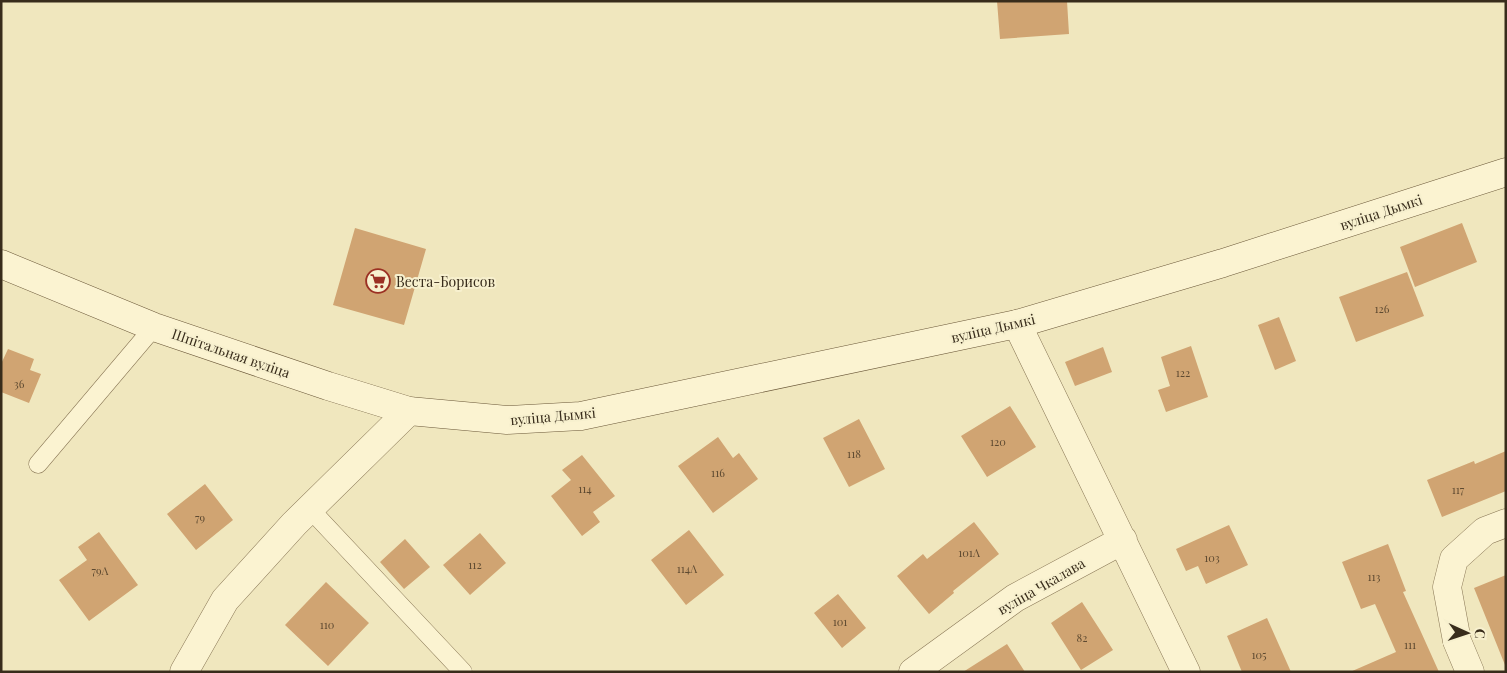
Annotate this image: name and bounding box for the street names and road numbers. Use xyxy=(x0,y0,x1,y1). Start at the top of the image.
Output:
street label: вуліца Дымкі xyxy=(1337,190,1425,234)
street label: вуліца Дымкі xyxy=(949,309,1037,347)
street label: Шпітальная вуліца xyxy=(169,324,293,382)
street label: вуліца Дымкі xyxy=(510,403,596,429)
street label: вуліца Чкалава xyxy=(994,553,1088,619)

